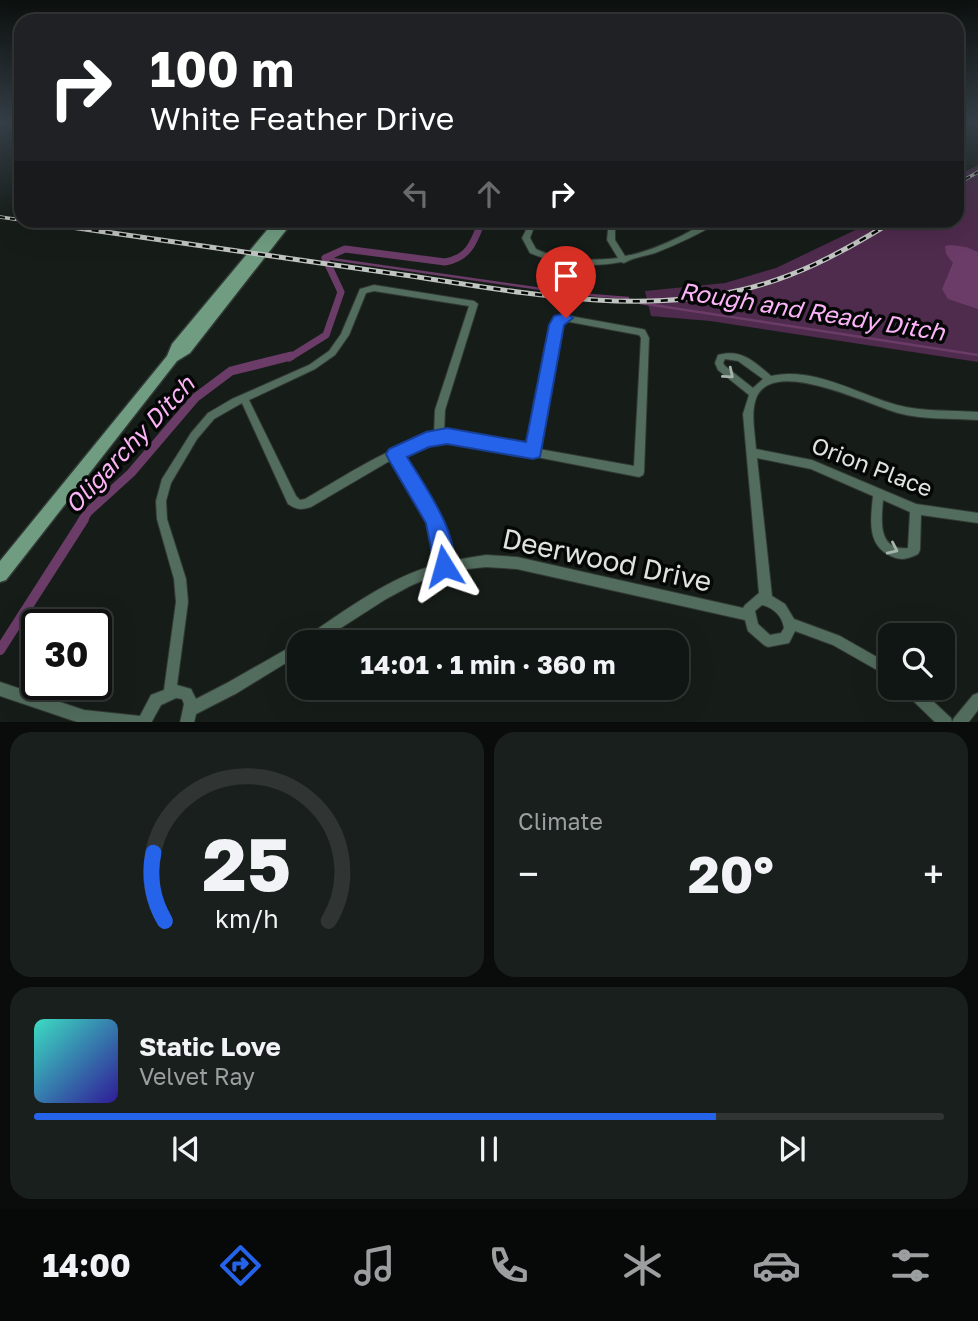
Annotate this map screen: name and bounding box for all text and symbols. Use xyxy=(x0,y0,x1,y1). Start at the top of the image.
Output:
text: 100 m xyxy=(150,39,294,98)
icon: right xyxy=(35,42,126,133)
text: White Feather Drive xyxy=(150,99,454,137)
icon: left xyxy=(397,175,435,213)
icon: ahead xyxy=(470,175,508,213)
icon: right xyxy=(543,175,581,213)
pin xyxy=(536,246,596,318)
icon: arrive xyxy=(547,257,585,295)
water label: Rough and Ready Ditch xyxy=(677,275,948,347)
one-way arrow xyxy=(720,366,733,378)
water label: Oligarchy Ditch xyxy=(58,369,201,519)
street label: Orion Place xyxy=(808,430,937,502)
street label: Deerwood Drive xyxy=(499,521,715,598)
position arrow xyxy=(407,529,481,603)
one-way arrow xyxy=(886,541,898,555)
speed limit sign: 30 xyxy=(21,609,112,700)
map controls xyxy=(878,623,955,700)
button: search xyxy=(878,623,955,700)
text: 14:01 · 1 min · 360 m xyxy=(361,649,615,680)
text: Climate xyxy=(518,807,603,835)
text: 25 xyxy=(203,820,291,907)
text: 20° xyxy=(688,842,774,904)
text: − xyxy=(518,851,539,896)
text: + xyxy=(923,851,944,896)
text: km/h xyxy=(215,902,279,933)
text: Static Love xyxy=(139,1031,281,1062)
text: Velvet Ray xyxy=(139,1062,255,1090)
icon: previous xyxy=(167,1130,205,1168)
icon: pause xyxy=(470,1130,508,1168)
icon: next xyxy=(773,1130,811,1168)
icon: directions xyxy=(216,1241,265,1290)
icon: music xyxy=(350,1241,399,1290)
icon: phone xyxy=(484,1241,533,1290)
icon: climate xyxy=(618,1241,667,1290)
icon: car xyxy=(752,1241,801,1290)
icon: filters xyxy=(886,1241,935,1290)
text: 14:00 xyxy=(43,1246,131,1284)

